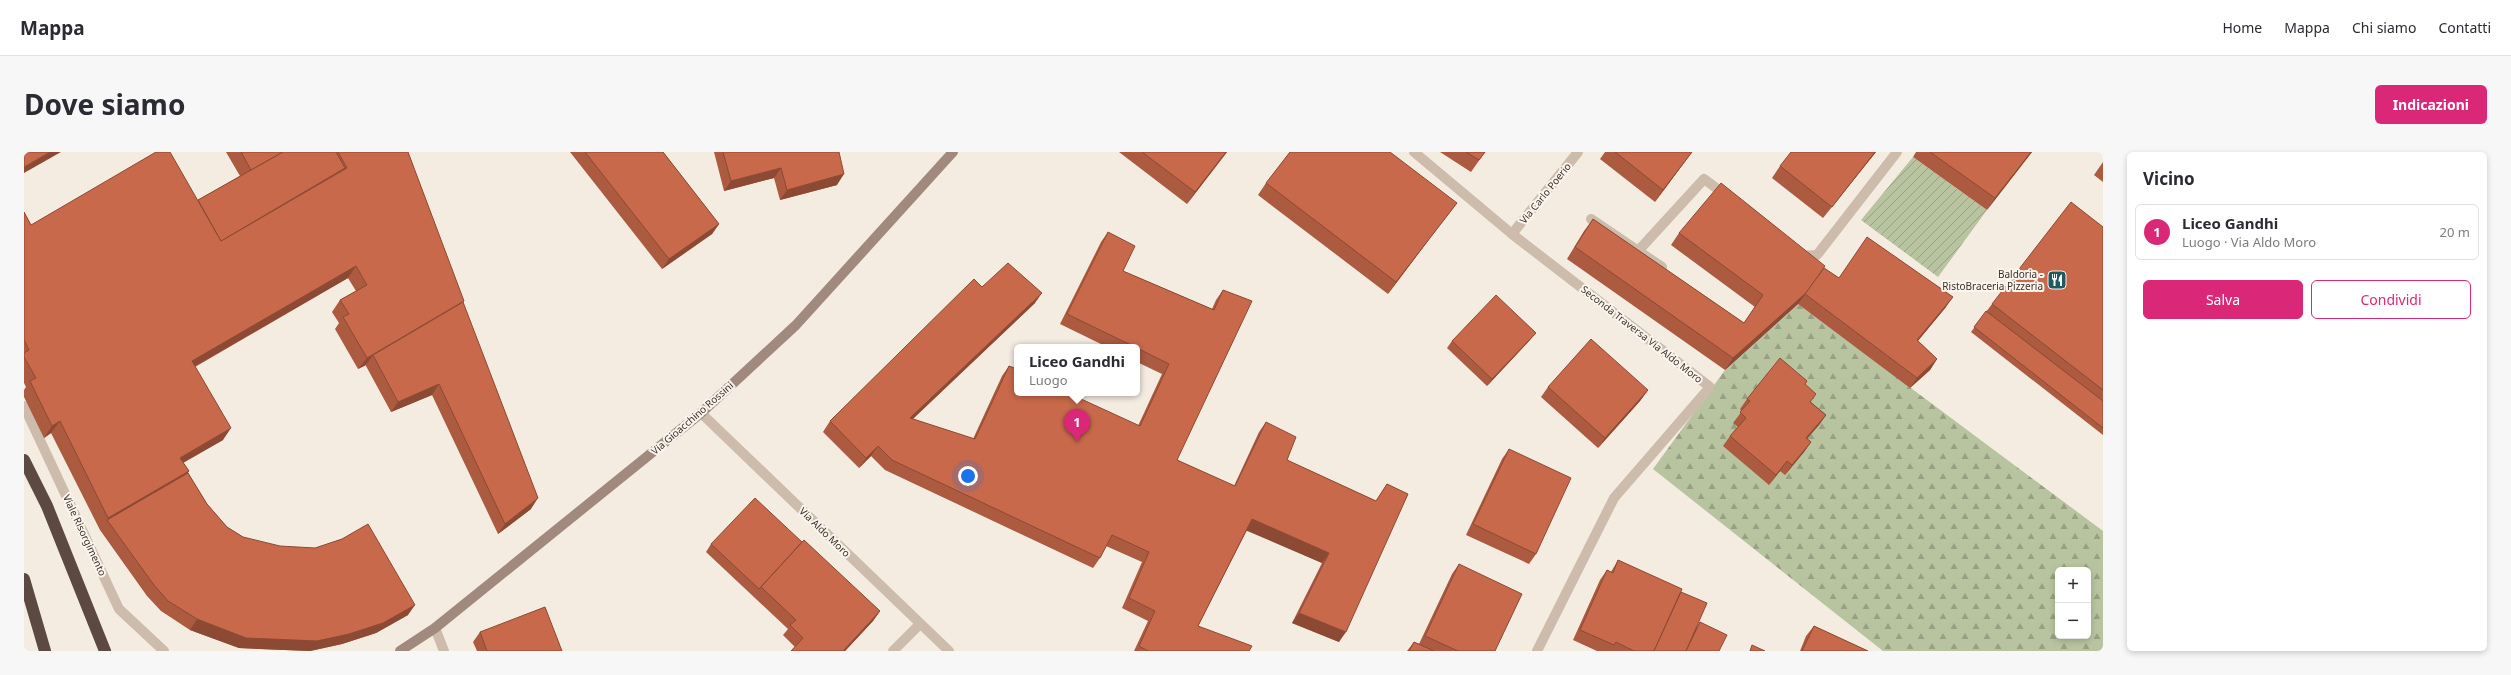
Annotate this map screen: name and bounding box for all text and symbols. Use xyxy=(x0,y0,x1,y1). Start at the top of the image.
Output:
text: Mappa xyxy=(20,15,85,41)
text: Home xyxy=(2222,18,2262,37)
text: Mappa xyxy=(2284,18,2330,37)
text: Chi siamo xyxy=(2352,18,2416,37)
text: Contatti xyxy=(2438,18,2491,37)
text: Dove siamo xyxy=(24,85,185,123)
button: Indicazioni xyxy=(2375,85,2487,124)
street label: Via Carlo Poerio xyxy=(1516,160,1574,226)
text: Vicino xyxy=(2143,167,2195,190)
text: Liceo Gandhi xyxy=(2182,213,2278,233)
text: 1 xyxy=(2153,223,2161,241)
text: 20 m xyxy=(2440,223,2470,241)
text: Luogo · Via Aldo Moro xyxy=(2182,233,2316,251)
place label: Baldoria - RistoBraceria Pizzeria xyxy=(1942,267,2043,293)
restaurant icon: Baldoria - RistoBraceria Pizzeria xyxy=(2046,269,2068,291)
button: Salva xyxy=(2143,280,2303,319)
button: Condividi xyxy=(2311,280,2471,319)
street label: Seconda Traversa Via Aldo Moro xyxy=(1578,282,1706,386)
popup xyxy=(1014,344,1140,396)
text: Liceo Gandhi xyxy=(1029,351,1125,371)
text: Luogo xyxy=(1029,371,1068,389)
street label: Via Gioacchino Rossini xyxy=(648,378,736,458)
pin: 1 xyxy=(1064,409,1090,442)
your location xyxy=(958,466,978,486)
street label: Viale Risorgimento xyxy=(60,492,110,578)
street label: Via Aldo Moro xyxy=(797,504,853,560)
map controls xyxy=(2055,567,2091,639)
button: + xyxy=(2055,567,2091,603)
button: − xyxy=(2055,603,2091,639)

